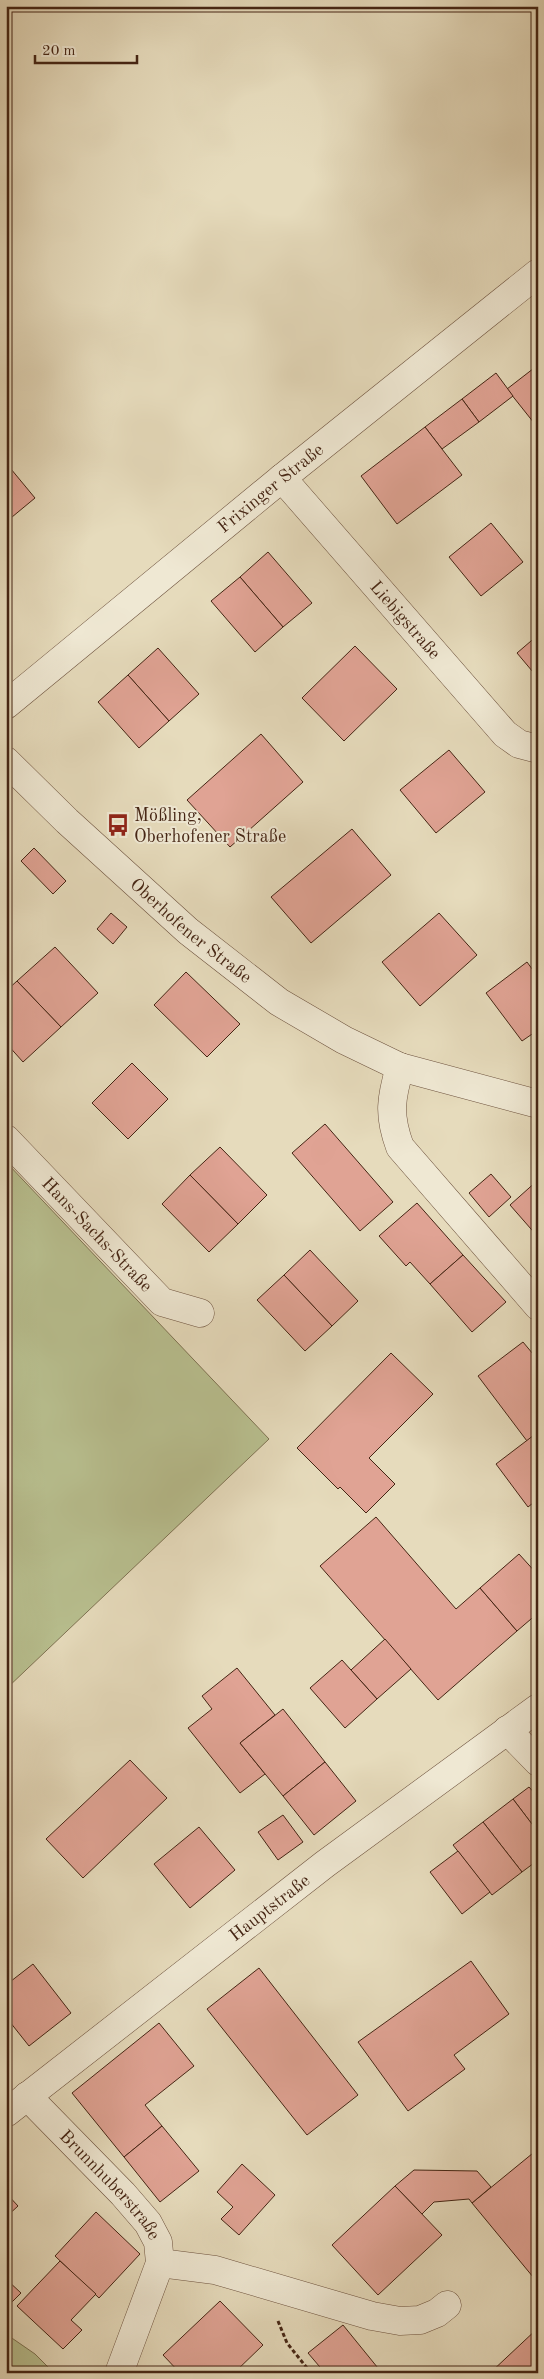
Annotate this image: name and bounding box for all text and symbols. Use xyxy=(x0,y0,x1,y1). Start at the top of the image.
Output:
scale bar xyxy=(35,32,138,64)
text: 20 m xyxy=(42,44,76,59)
street label: Frixinger Straße xyxy=(215,441,327,537)
street label: Liebigstraße xyxy=(366,578,443,663)
place label: Mößling, Oberhofener Straße xyxy=(134,807,286,846)
bus stop icon: Mößling, Oberhofener Straße xyxy=(105,812,131,838)
street label: Oberhofener Straße xyxy=(126,875,255,987)
street label: Hans-Sachs-Straße xyxy=(38,1174,155,1296)
street label: Hauptstraße xyxy=(226,1871,313,1945)
street label: Brunnhuberstraße xyxy=(56,2127,163,2243)

